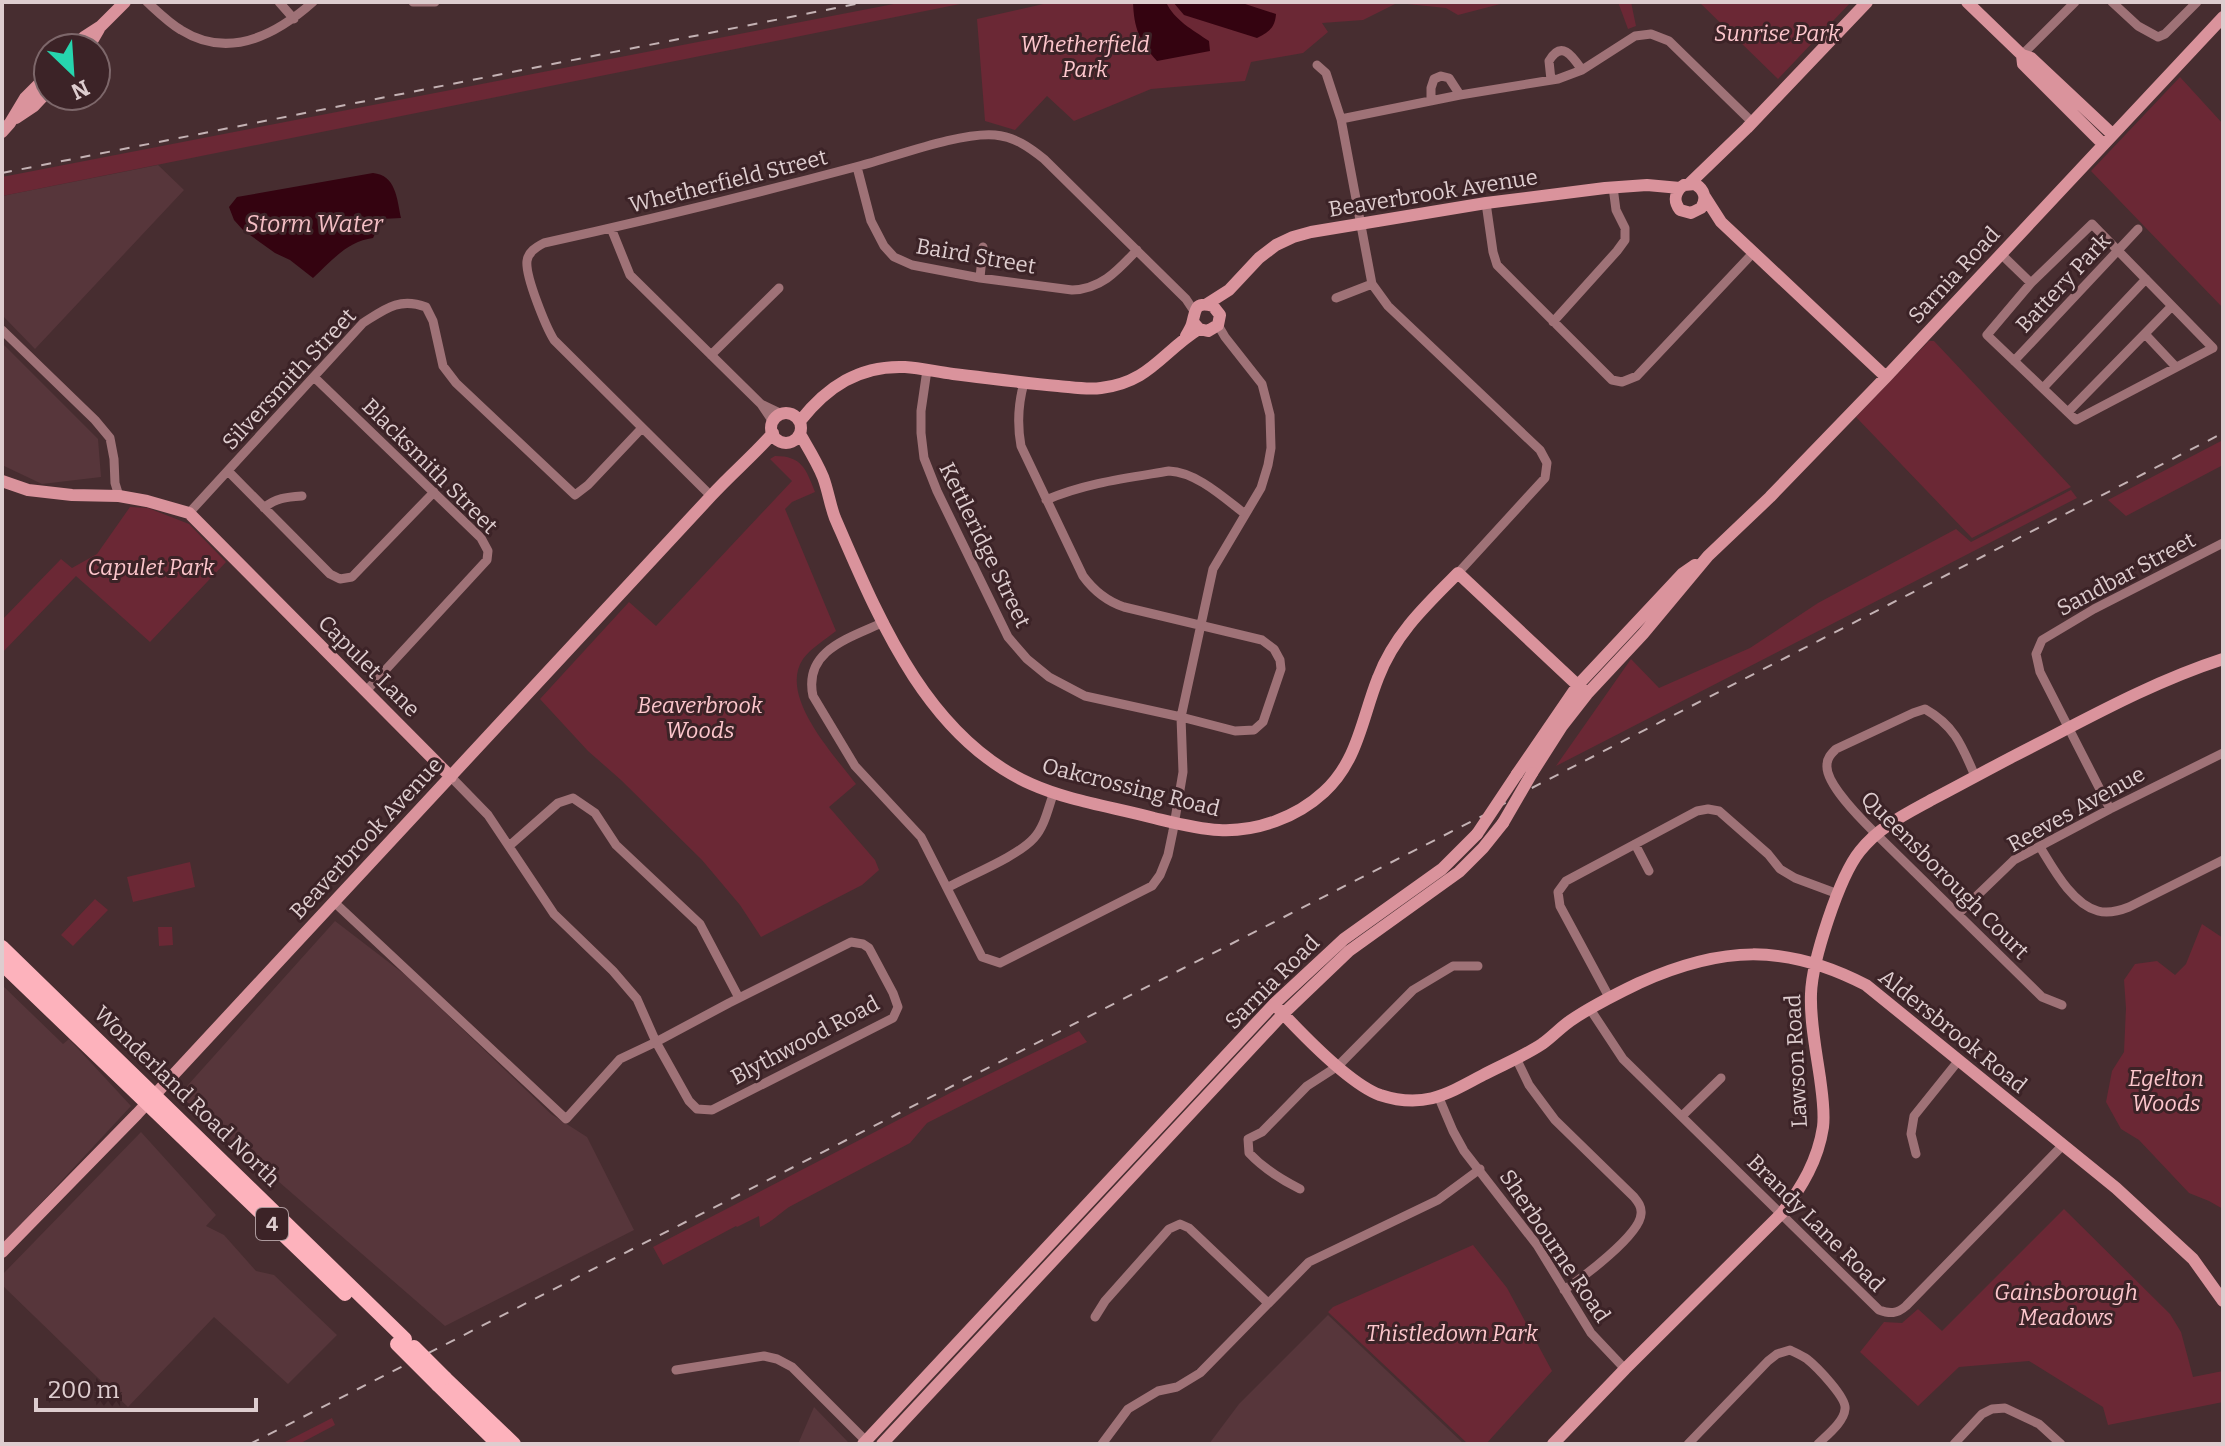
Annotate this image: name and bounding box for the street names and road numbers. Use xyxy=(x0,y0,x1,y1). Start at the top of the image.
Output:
street label: Whetherfield Street xyxy=(626,143,830,219)
street label: Beaverbrook Avenue xyxy=(1326,163,1540,223)
street label: Sarnia Road xyxy=(1902,221,2006,329)
street label: Battery Park xyxy=(2010,227,2116,338)
street label: Baird Street xyxy=(914,232,1038,280)
street label: Silversmith Street xyxy=(217,303,362,455)
street label: Blacksmith Street xyxy=(357,393,503,539)
street label: Kettleridge Street xyxy=(933,458,1037,632)
street label: Sandbar Street xyxy=(2052,526,2200,622)
street label: Capulet Lane xyxy=(312,609,426,723)
street label: Beaverbrook Avenue xyxy=(284,751,448,925)
street label: Oakcrossing Road xyxy=(1039,752,1223,822)
street label: Reeves Avenue xyxy=(2002,760,2150,858)
street label: Queensborough Court xyxy=(1855,785,2035,965)
street label: Sarnia Road xyxy=(1219,929,1325,1035)
street label: Aldersbrook Road xyxy=(1874,963,2032,1099)
street label: Blythwood Road xyxy=(726,990,884,1090)
street label: Lawson Road xyxy=(1779,994,1813,1128)
street label: Wonderland Road North xyxy=(88,1000,286,1192)
street label: Brandy Lane Road xyxy=(1742,1149,1890,1297)
street label: Sherbourne Road xyxy=(1494,1164,1616,1328)
road number: 4 xyxy=(256,1208,288,1240)

